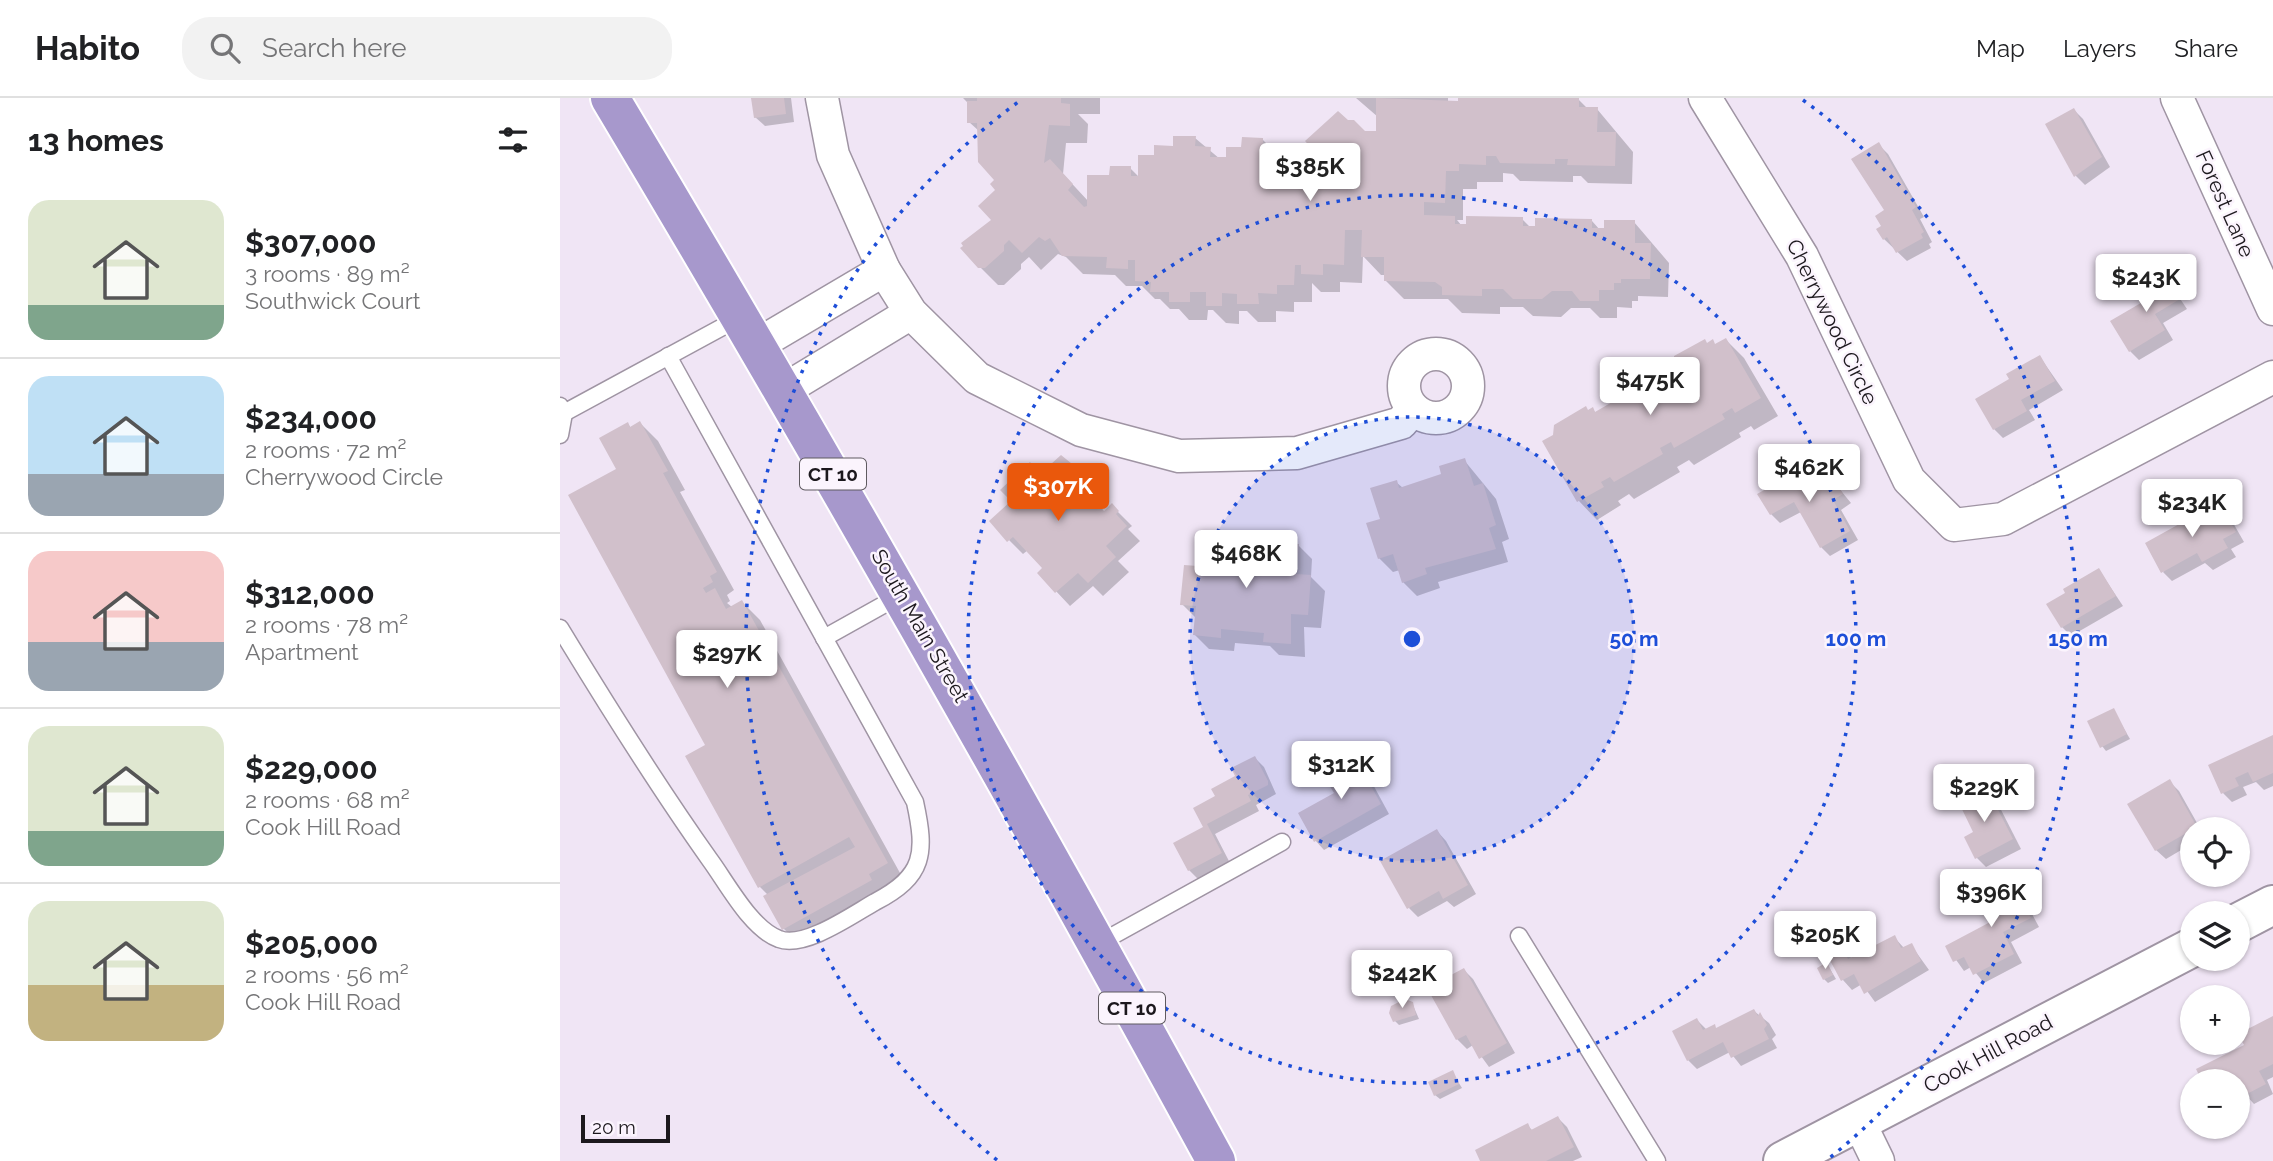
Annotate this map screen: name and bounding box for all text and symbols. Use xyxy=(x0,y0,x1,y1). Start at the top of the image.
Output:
search box xyxy=(182,17,672,80)
text: Habito xyxy=(35,29,140,68)
icon: search xyxy=(206,29,244,67)
text: Search here xyxy=(262,33,406,63)
text: Map xyxy=(1976,34,2025,63)
text: Layers xyxy=(2063,34,2136,63)
text: Share xyxy=(2174,34,2238,63)
icon: filters xyxy=(494,121,532,159)
text: 13 homes xyxy=(28,123,164,158)
pin: $385K xyxy=(1261,144,1359,203)
street label: Forest Lane xyxy=(2191,146,2260,261)
text: $385K xyxy=(1275,152,1345,179)
text: $307,000 xyxy=(245,225,376,260)
icon: home xyxy=(84,228,168,312)
street label: Cherrywood Circle xyxy=(1782,235,1883,409)
pin: $243K xyxy=(2097,254,2195,314)
text: 3 rooms · 89 m² xyxy=(245,260,410,287)
text: $243K xyxy=(2112,263,2180,290)
text: Southwick Court xyxy=(245,287,420,314)
pin: $475K xyxy=(1601,358,1699,417)
text: $475K xyxy=(1616,366,1684,393)
text: $234,000 xyxy=(245,401,377,436)
icon: home xyxy=(84,404,168,488)
text: 2 rooms · 72 m² xyxy=(245,436,406,463)
pin: $462K xyxy=(1760,444,1858,504)
text: $462K xyxy=(1774,453,1844,480)
road number: CT 10 xyxy=(800,458,866,490)
text: Cherrywood Circle xyxy=(245,463,443,490)
pin: $307K xyxy=(1009,464,1107,523)
text: $307K xyxy=(1023,472,1093,499)
pin: $234K xyxy=(2143,480,2241,539)
text: $234K xyxy=(2158,488,2226,515)
pin: $468K xyxy=(1197,531,1295,590)
text: $468K xyxy=(1211,539,1281,566)
street label: South Main Street xyxy=(866,545,974,707)
text: $312,000 xyxy=(245,576,375,611)
icon: home xyxy=(84,579,168,663)
text: 2 rooms · 78 m² xyxy=(245,611,408,638)
text: 50 m xyxy=(1609,626,1659,651)
text: 100 m xyxy=(1826,626,1886,651)
text: 150 m xyxy=(2048,626,2108,651)
centre of rings xyxy=(1400,627,1424,651)
pin: $297K xyxy=(678,630,776,690)
text: Apartment xyxy=(245,638,359,665)
text: $297K xyxy=(692,639,762,666)
pin: $312K xyxy=(1292,742,1390,801)
text: $312K xyxy=(1307,750,1375,777)
text: $229,000 xyxy=(245,751,378,786)
icon: home xyxy=(84,754,168,838)
pin: $229K xyxy=(1935,764,2033,824)
text: $229K xyxy=(1949,773,2019,800)
text: 2 rooms · 68 m² xyxy=(245,786,410,813)
text: Cook Hill Road xyxy=(245,813,401,840)
map controls xyxy=(2180,817,2250,1139)
button: locate xyxy=(2180,817,2250,887)
pin: $396K xyxy=(1942,870,2040,929)
text: $396K xyxy=(1956,878,2026,905)
button: layers xyxy=(2180,901,2250,971)
pin: $205K xyxy=(1776,912,1874,971)
text: $205K xyxy=(1790,920,1860,947)
text: $205,000 xyxy=(245,926,378,961)
icon: home xyxy=(84,929,168,1013)
pin: $242K xyxy=(1353,950,1451,1010)
text: $242K xyxy=(1367,959,1437,986)
text: 2 rooms · 56 m² xyxy=(245,961,409,988)
button: + xyxy=(2180,985,2250,1055)
text: Cook Hill Road xyxy=(245,988,401,1015)
road number: CT 10 xyxy=(1099,992,1165,1024)
street label: Cook Hill Road xyxy=(1919,1009,2057,1098)
button: − xyxy=(2180,1069,2250,1139)
scale bar xyxy=(581,1112,670,1144)
text: 20 m xyxy=(592,1116,636,1138)

